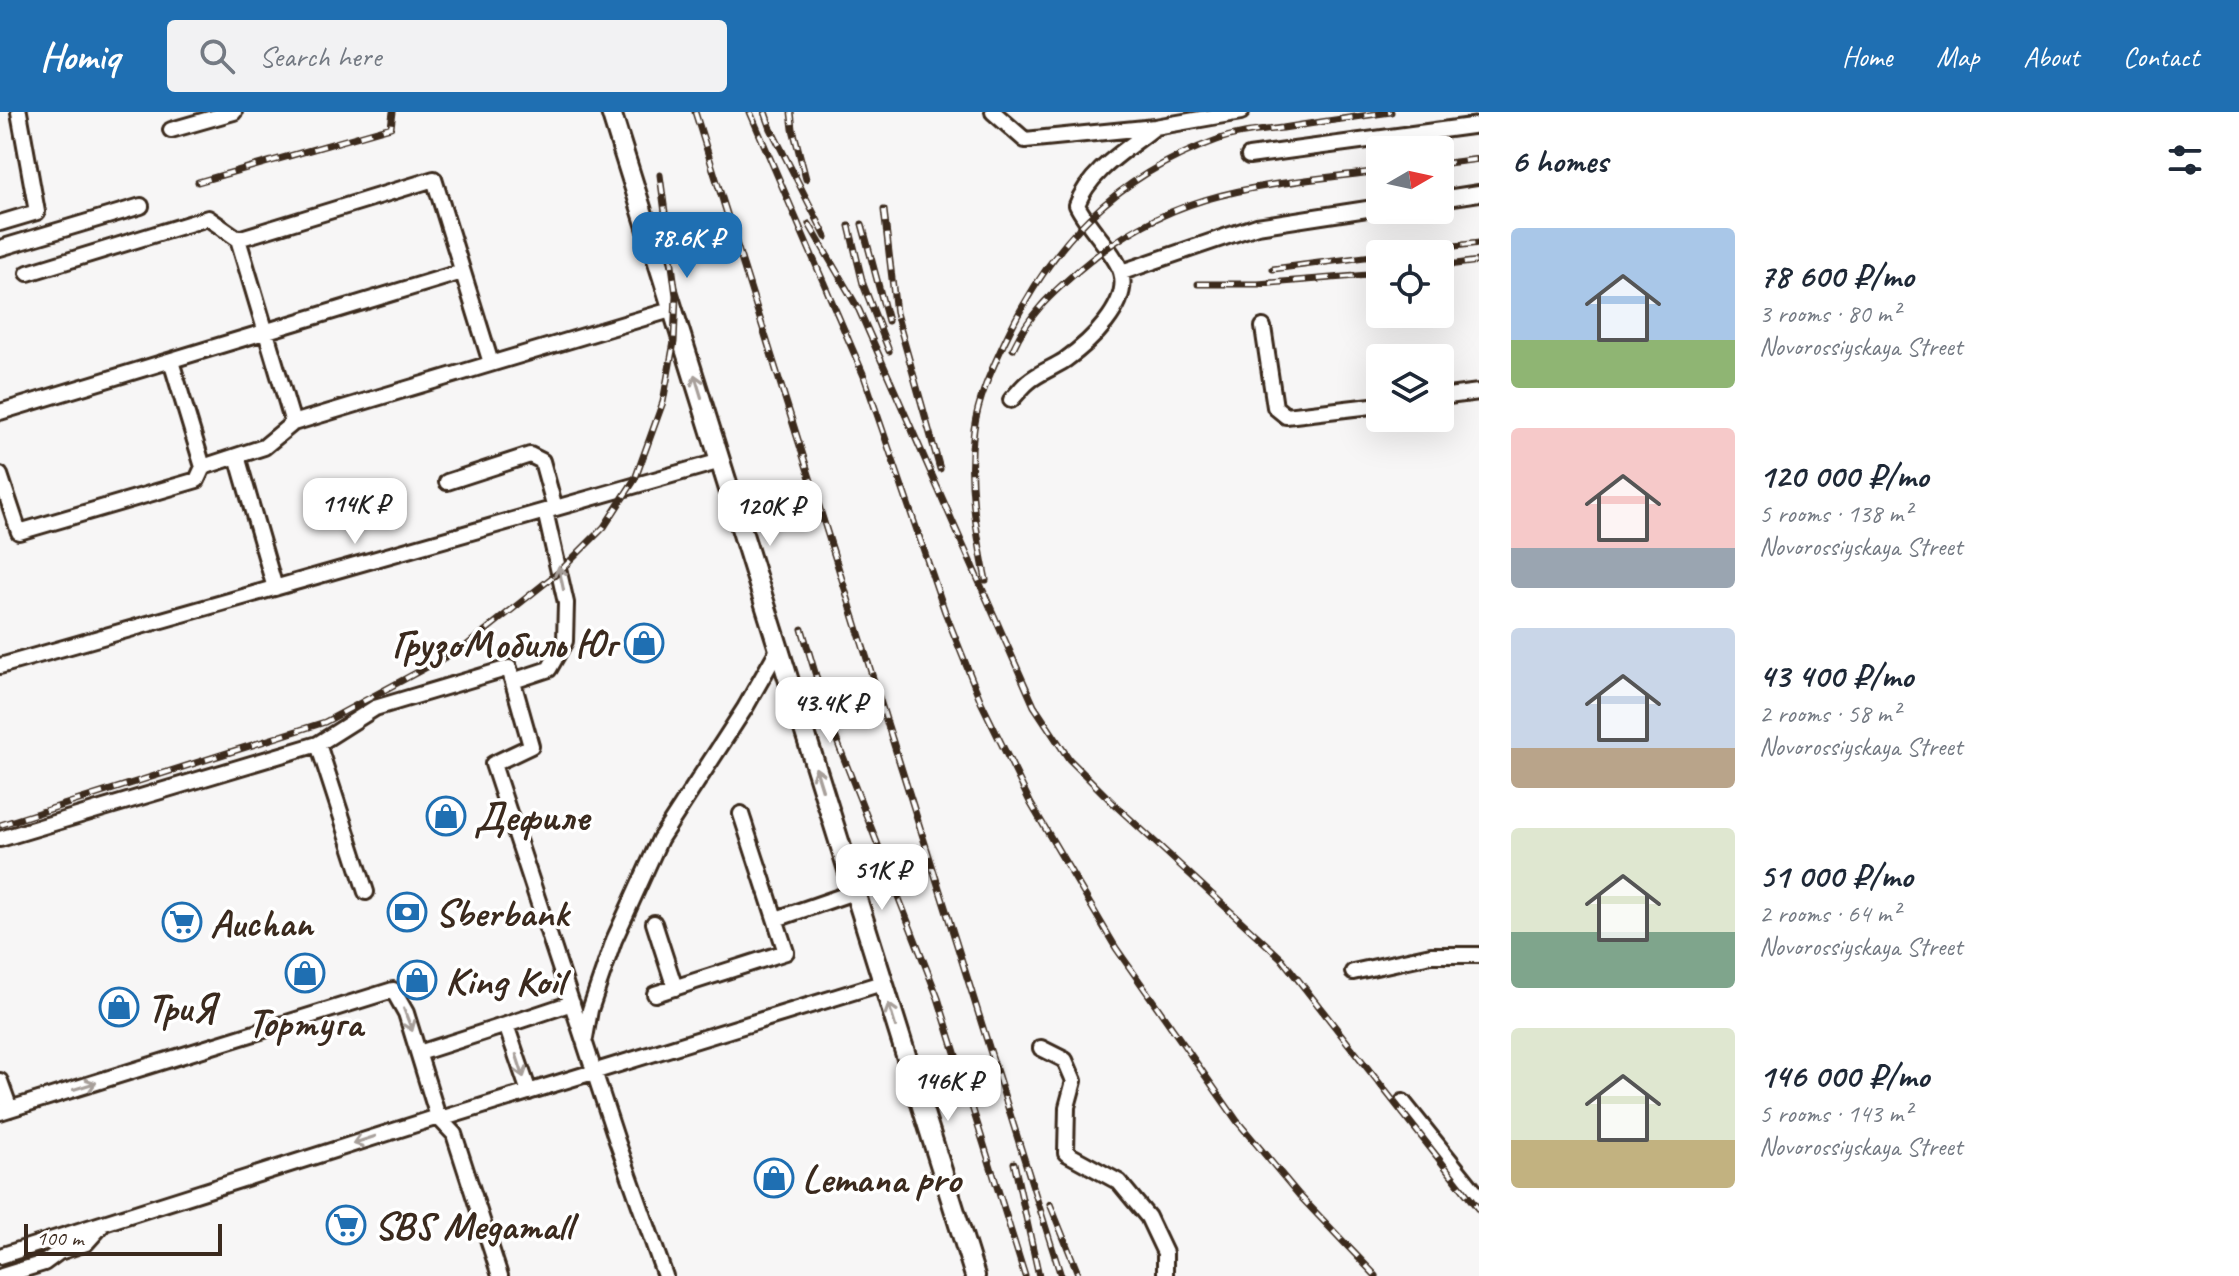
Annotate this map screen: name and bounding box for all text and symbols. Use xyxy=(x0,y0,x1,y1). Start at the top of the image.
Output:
search box xyxy=(167,20,727,92)
text: Homiq xyxy=(40,33,119,80)
icon: search xyxy=(195,34,239,78)
text: Search here xyxy=(259,37,381,75)
text: Home xyxy=(1842,39,1892,74)
text: Map xyxy=(1936,39,1979,74)
text: About xyxy=(2023,39,2079,74)
text: Contact xyxy=(2123,39,2199,74)
north arrow xyxy=(1366,136,1454,224)
map controls xyxy=(1366,136,1454,432)
icon: filters xyxy=(2163,138,2207,182)
text: 6 homes xyxy=(1511,139,1608,182)
pin: 78.6K ₽ xyxy=(613,212,761,280)
text: 78.6K ₽ xyxy=(650,221,724,254)
button: locate xyxy=(1366,240,1454,328)
text: 78 600 ₽/mo xyxy=(1759,254,1914,297)
icon: home xyxy=(1575,260,1671,356)
text: 3 rooms · 80 m² xyxy=(1759,297,1900,330)
text: Novorossiyskaya Street xyxy=(1759,330,1962,363)
button: layers xyxy=(1366,344,1454,432)
one-way arrow xyxy=(690,374,705,400)
text: 120 000 ₽/mo xyxy=(1759,454,1928,497)
icon: home xyxy=(1575,460,1671,556)
pin: 114K ₽ xyxy=(290,478,420,546)
pin: 120K ₽ xyxy=(705,480,835,548)
text: 114K ₽ xyxy=(321,487,389,520)
text: 120K ₽ xyxy=(736,489,804,522)
text: 5 rooms · 138 m² xyxy=(1759,497,1911,530)
text: Novorossiyskaya Street xyxy=(1759,530,1962,563)
one-way arrow xyxy=(553,566,568,592)
place label: ГрузоМобиль Юг xyxy=(392,619,621,669)
shop icon: ГрузоМобиль Юг xyxy=(623,622,665,664)
text: 43 400 ₽/mo xyxy=(1759,654,1913,697)
icon: home xyxy=(1575,660,1671,756)
pin: 43.4K ₽ xyxy=(756,677,904,745)
text: 43.4K ₽ xyxy=(793,686,867,719)
text: 2 rooms · 58 m² xyxy=(1759,697,1900,730)
text: Novorossiyskaya Street xyxy=(1759,730,1962,763)
one-way arrow xyxy=(811,767,826,793)
place label: Дефиле xyxy=(474,792,592,842)
shop icon: Дефиле xyxy=(425,795,467,837)
pin: 51K ₽ xyxy=(826,844,938,912)
text: 51K ₽ xyxy=(854,853,910,886)
text: 51 000 ₽/mo xyxy=(1759,854,1913,897)
icon: home xyxy=(1575,860,1671,956)
place label: Sberbank xyxy=(435,888,571,938)
bank icon: Sberbank xyxy=(386,891,428,933)
text: 2 rooms · 64 m² xyxy=(1759,897,1900,930)
place label: Auchan xyxy=(210,898,315,948)
supermarket icon: Auchan xyxy=(161,901,203,943)
text: Novorossiyskaya Street xyxy=(1759,930,1962,963)
shop icon: Тортуга xyxy=(284,952,326,994)
place label: King Koil xyxy=(445,956,571,1006)
shop icon: King Koil xyxy=(396,959,438,1001)
place label: ТриЯ xyxy=(147,983,221,1033)
shop icon: ТриЯ xyxy=(98,986,140,1028)
place label: Тортуга xyxy=(248,998,366,1048)
one-way arrow xyxy=(884,1002,899,1027)
one-way arrow xyxy=(402,1007,416,1032)
one-way arrow xyxy=(513,1053,528,1078)
text: 146 000 ₽/mo xyxy=(1759,1054,1929,1097)
pin: 146K ₽ xyxy=(883,1055,1013,1123)
icon: home xyxy=(1575,1060,1671,1156)
text: 146K ₽ xyxy=(914,1064,982,1097)
one-way arrow xyxy=(72,1077,97,1092)
text: 5 rooms · 143 m² xyxy=(1759,1097,1911,1130)
text: Novorossiyskaya Street xyxy=(1759,1130,1962,1163)
one-way arrow xyxy=(351,1134,376,1149)
place label: Lemana pro xyxy=(802,1154,963,1204)
shop icon: Lemana pro xyxy=(753,1157,795,1199)
place label: SBS Megamall xyxy=(374,1201,580,1251)
supermarket icon: SBS Megamall xyxy=(325,1204,367,1246)
scale bar xyxy=(24,1220,222,1256)
text: 100 m xyxy=(36,1224,83,1252)

